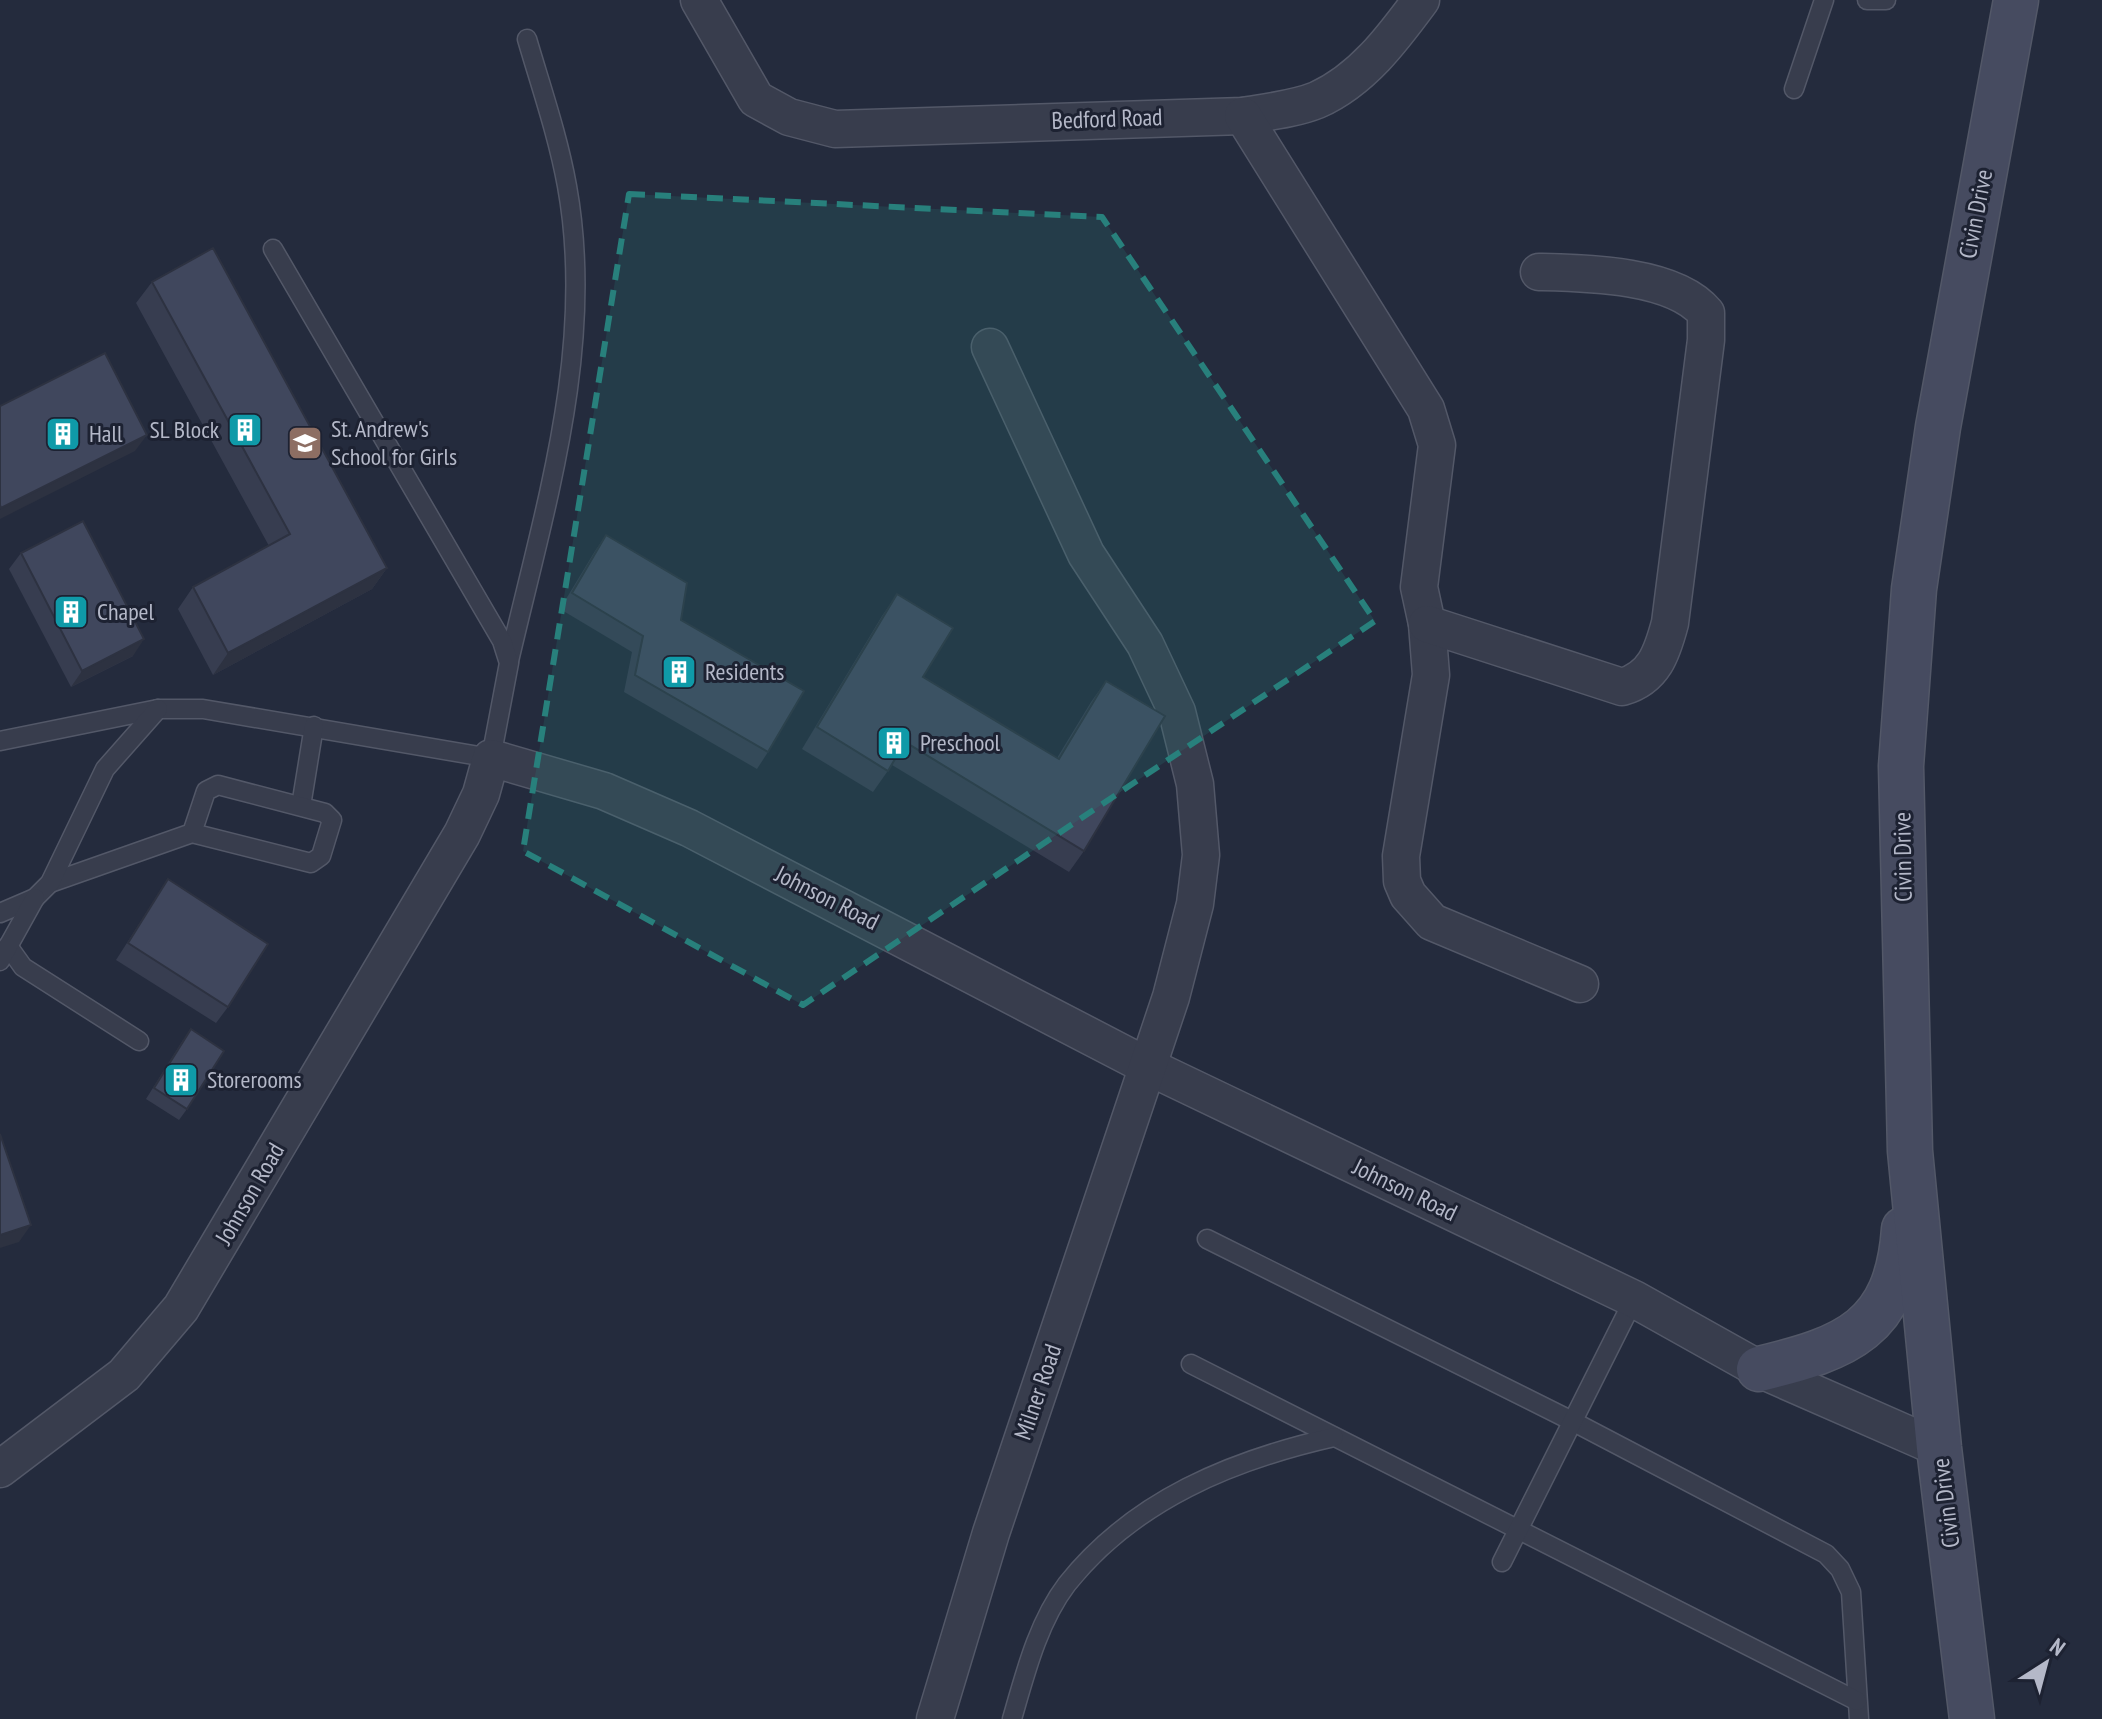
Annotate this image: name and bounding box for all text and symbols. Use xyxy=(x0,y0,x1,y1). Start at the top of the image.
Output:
street label: Bedford Road xyxy=(1051,101,1163,136)
street label: Civin Drive xyxy=(1952,167,1999,261)
building icon: SL Block xyxy=(226,411,264,449)
place label: St. Andrew's School for Girls xyxy=(331,413,457,472)
place label: SL Block xyxy=(149,414,220,445)
building icon: Hall xyxy=(44,415,82,453)
place label: Hall xyxy=(89,418,123,449)
school or university icon: St. Andrew's School for Girls xyxy=(286,424,324,462)
building icon: Chapel xyxy=(52,593,90,631)
place label: Chapel xyxy=(97,596,155,627)
building icon: Residents xyxy=(660,653,698,691)
place label: Residents xyxy=(705,656,784,687)
building icon: Preschool xyxy=(875,724,913,762)
place label: Preschool xyxy=(920,727,1001,758)
street label: Civin Drive xyxy=(1886,812,1919,902)
street label: Johnson Road xyxy=(769,858,884,937)
building icon: Storerooms xyxy=(162,1061,200,1099)
place label: Storerooms xyxy=(207,1064,302,1095)
street label: Johnson Road xyxy=(208,1137,291,1251)
street label: Johnson Road xyxy=(1347,1151,1462,1228)
street label: Milner Road xyxy=(1007,1340,1068,1444)
street label: Civin Drive xyxy=(1925,1457,1966,1550)
north arrow xyxy=(2006,1623,2086,1703)
text: N xyxy=(2045,1632,2071,1662)

